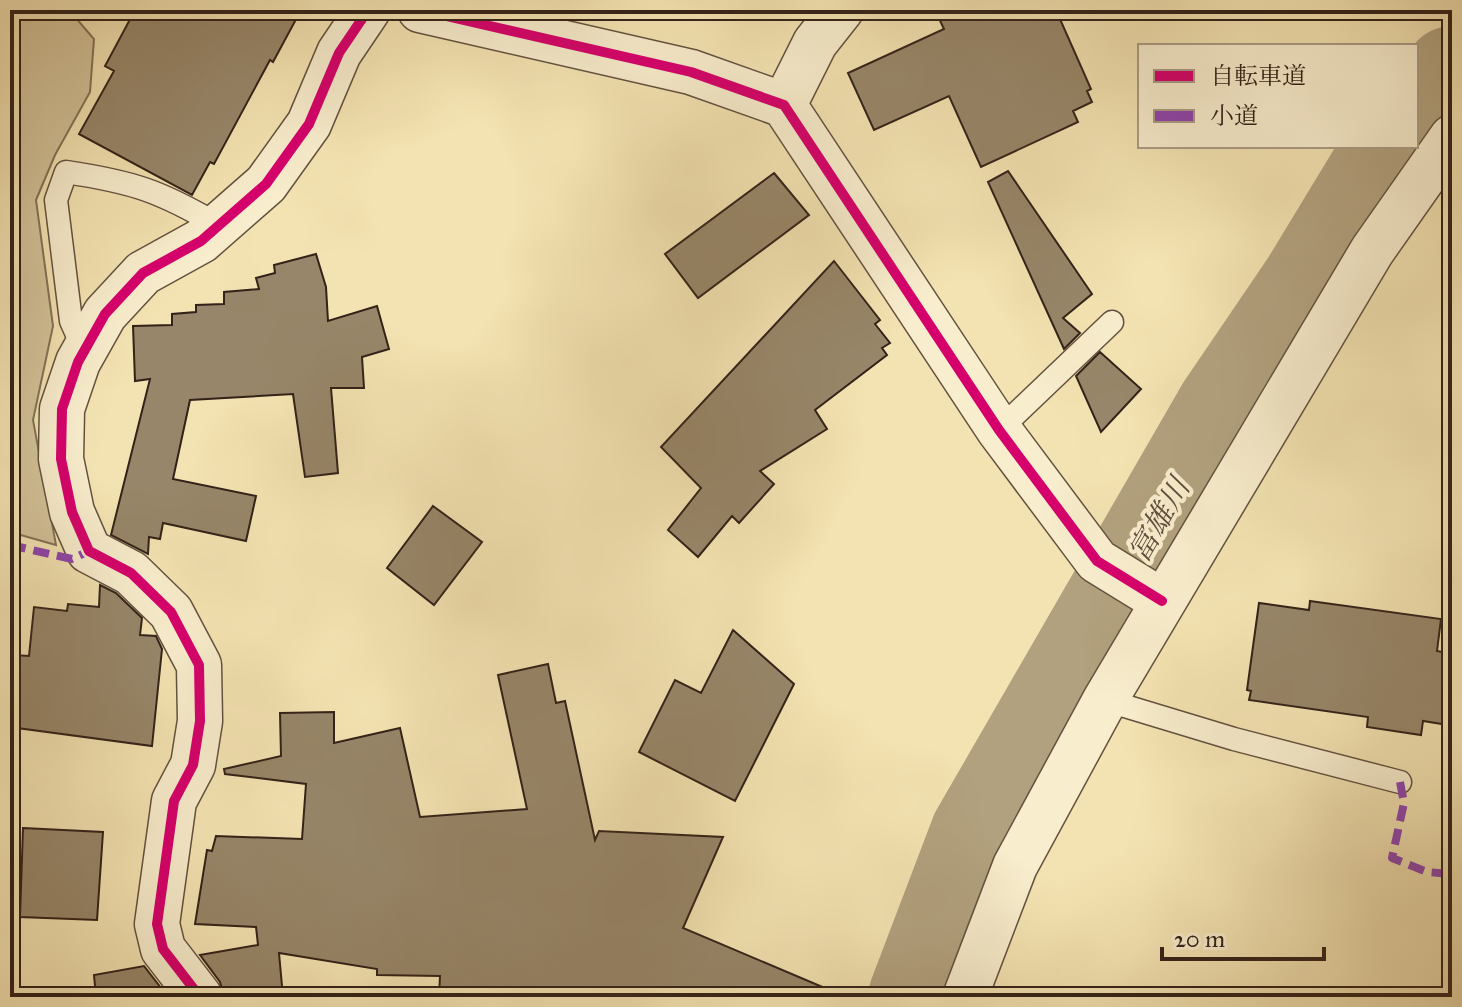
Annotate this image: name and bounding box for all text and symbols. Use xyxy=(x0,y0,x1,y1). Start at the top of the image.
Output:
legend xyxy=(1138,44,1418,148)
text: 自転車道 xyxy=(1210,61,1306,91)
text: 小道 xyxy=(1210,101,1258,131)
water label: 富雄川 xyxy=(1121,469,1199,568)
scale bar xyxy=(1162,911,1324,961)
text: 20 m xyxy=(1174,924,1225,954)

